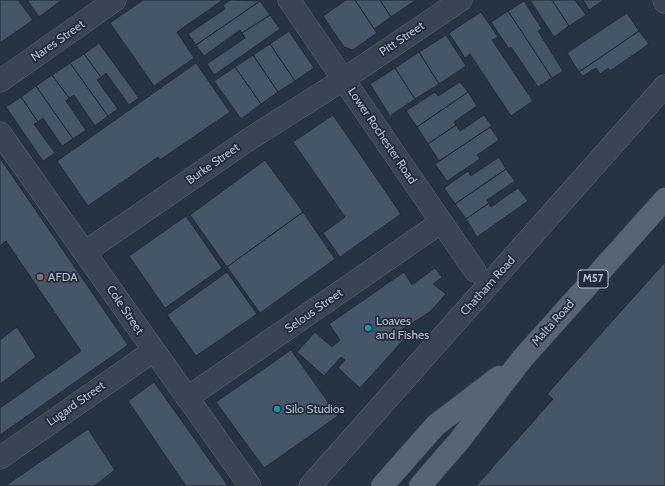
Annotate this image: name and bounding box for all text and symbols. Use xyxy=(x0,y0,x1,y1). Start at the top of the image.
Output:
street label: Nares Street xyxy=(28,17,88,65)
street label: Pitt Street xyxy=(377,19,427,59)
street label: Lower Rochester Road xyxy=(344,85,420,187)
street label: Burke Street xyxy=(183,140,243,188)
street label: Chatham Road xyxy=(458,253,518,319)
place label: AFDA xyxy=(48,270,78,284)
road number: M57 xyxy=(578,270,608,288)
marker: AFDA xyxy=(35,272,45,282)
street label: Cole Street xyxy=(103,283,147,337)
street label: Selous Street xyxy=(282,286,346,336)
street label: Malta Road xyxy=(529,297,577,349)
place label: Loaves and Fishes xyxy=(376,314,429,342)
marker: Loaves and Fishes xyxy=(363,323,373,333)
street label: Lugard Street xyxy=(44,379,108,429)
place label: Silo Studios xyxy=(285,402,344,416)
marker: Silo Studios xyxy=(272,404,282,414)

